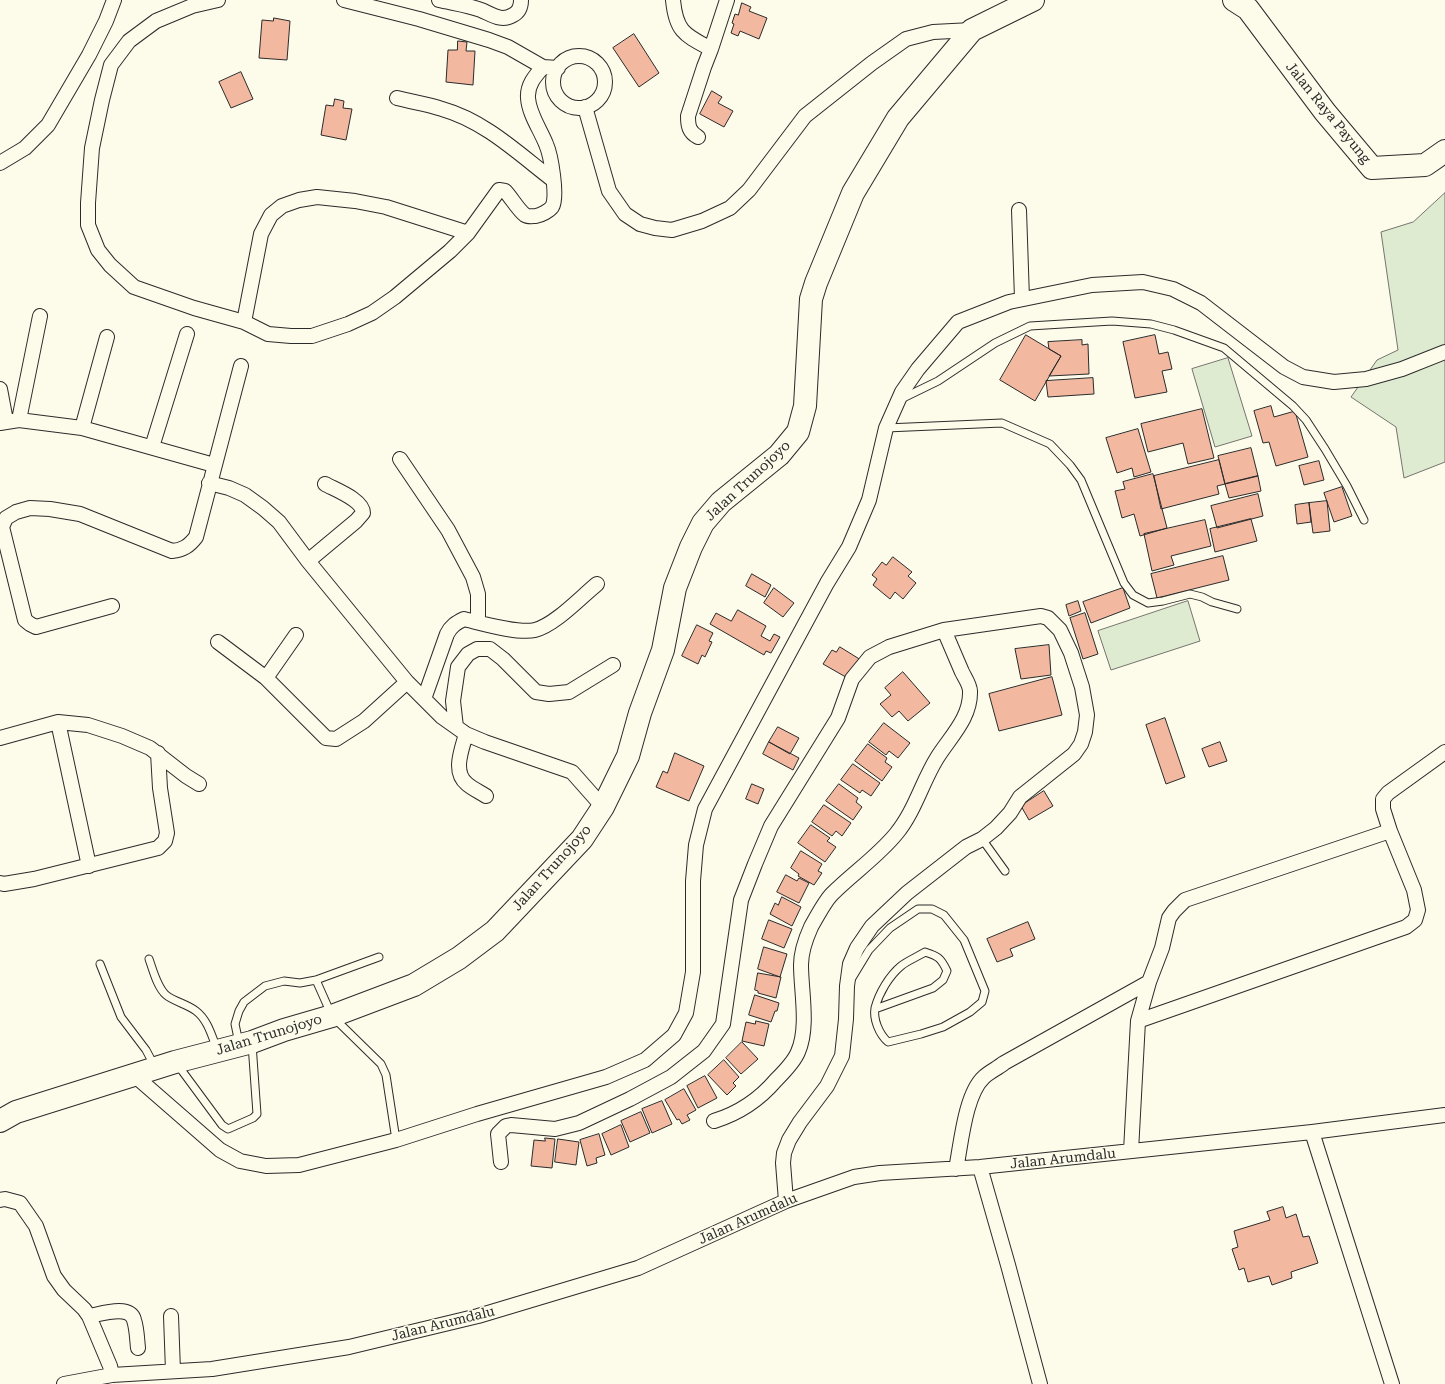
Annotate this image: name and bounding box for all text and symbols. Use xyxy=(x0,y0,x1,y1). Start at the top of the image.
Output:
street label: Jalan Raya Payung xyxy=(1282,59,1374,167)
street label: Jalan Trunojoyo xyxy=(702,437,794,525)
street label: Jalan Trunojoyo xyxy=(509,821,595,915)
street label: Jalan Trunojoyo xyxy=(214,1011,324,1059)
street label: Jalan Arumdalu xyxy=(1009,1145,1117,1173)
street label: Jalan Arumdalu xyxy=(696,1190,800,1248)
street label: Jalan Arumdalu xyxy=(389,1303,497,1345)

